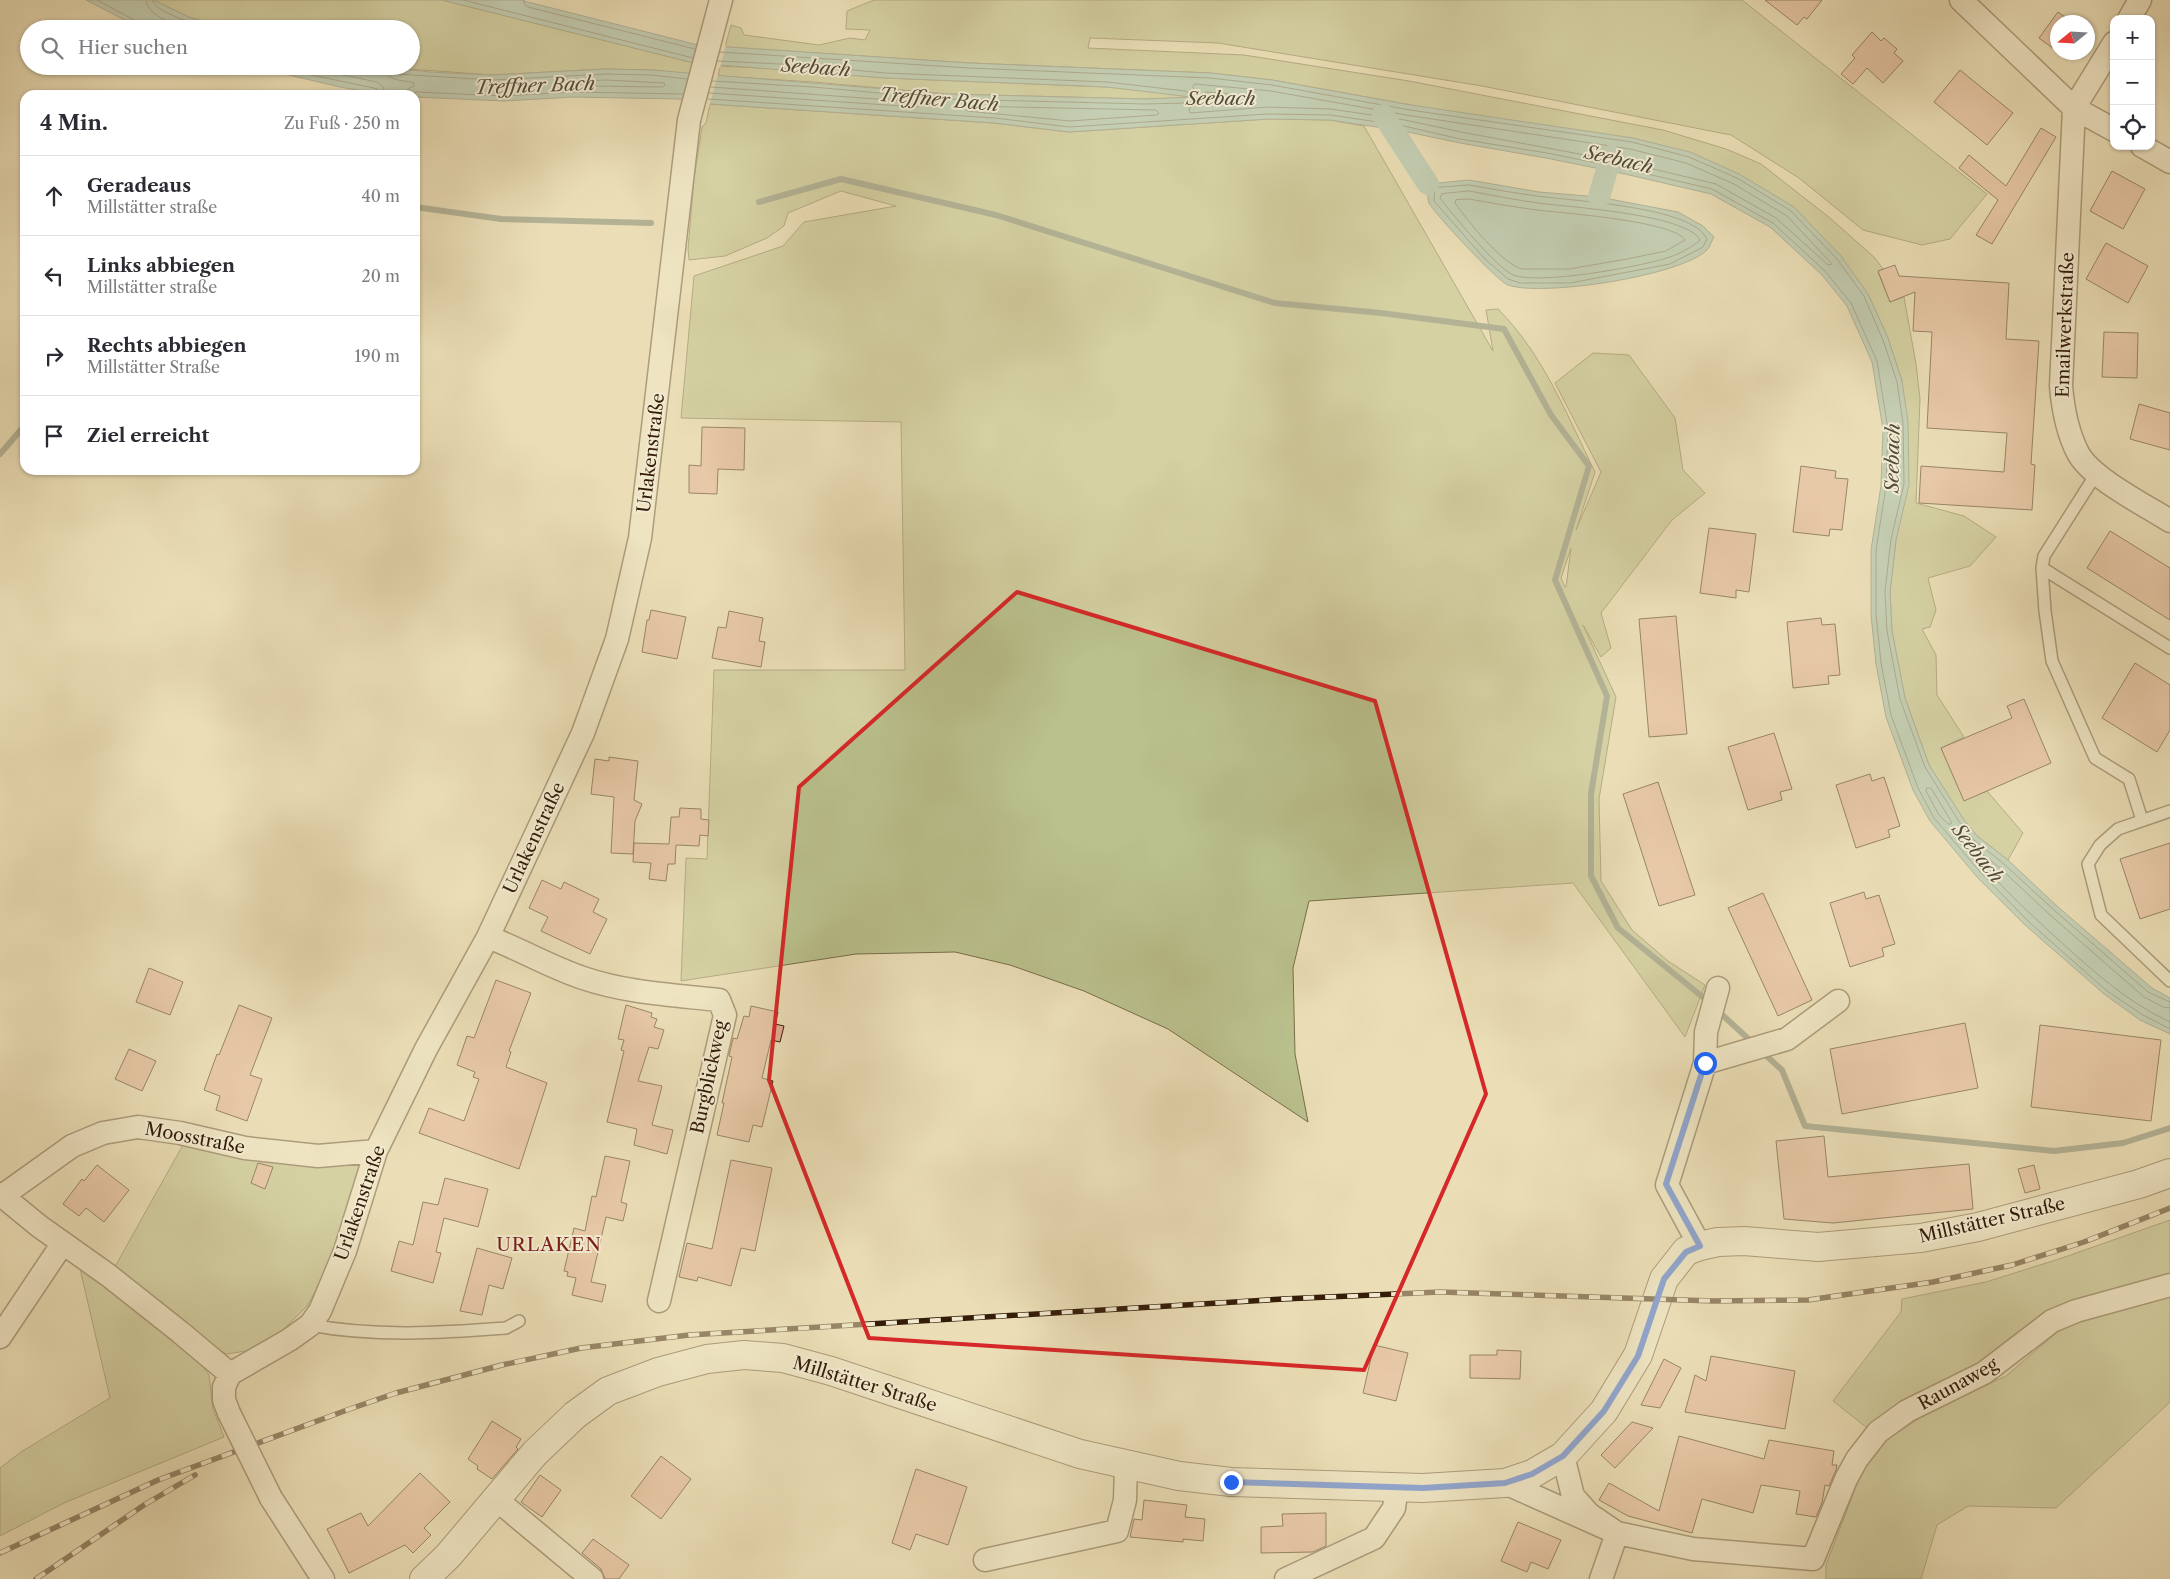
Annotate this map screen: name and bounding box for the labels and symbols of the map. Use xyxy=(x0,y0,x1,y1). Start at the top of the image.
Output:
north arrow xyxy=(2050,15,2095,60)
water label: Seebach xyxy=(780,54,852,81)
water label: Treffner Bach xyxy=(475,72,596,99)
water label: Treffner Bach xyxy=(878,83,1000,116)
water label: Seebach xyxy=(1185,87,1256,110)
water label: Seebach xyxy=(1582,140,1655,179)
street label: Emailwerkstraße xyxy=(2051,252,2079,398)
street label: Urlakenstraße xyxy=(633,392,669,514)
water label: Seebach xyxy=(1880,423,1905,494)
street label: Urlakenstraße xyxy=(499,779,569,897)
water label: Seebach xyxy=(1947,818,2008,888)
street label: Burgblickweg xyxy=(686,1018,732,1136)
route start xyxy=(1694,1052,1717,1075)
street label: Moosstraße xyxy=(143,1118,247,1158)
street label: Urlakenstraße xyxy=(330,1142,390,1264)
street label: Millstätter Straße xyxy=(1917,1192,2067,1248)
district label: URLAKEN xyxy=(496,1233,602,1256)
street label: Millstätter Straße xyxy=(790,1352,940,1416)
street label: Raunaweg xyxy=(1914,1353,2002,1415)
route end xyxy=(1220,1471,1243,1494)

